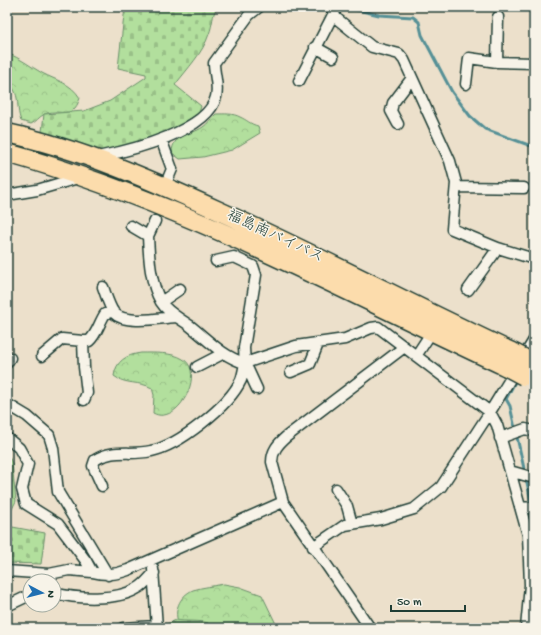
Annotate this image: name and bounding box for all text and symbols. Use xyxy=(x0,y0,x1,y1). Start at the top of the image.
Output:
street label: 福島南バイパス xyxy=(224,206,327,267)
north arrow xyxy=(22,573,62,613)
scale bar xyxy=(391,587,465,613)
text: N xyxy=(44,590,56,598)
text: 50 m xyxy=(397,596,422,610)

